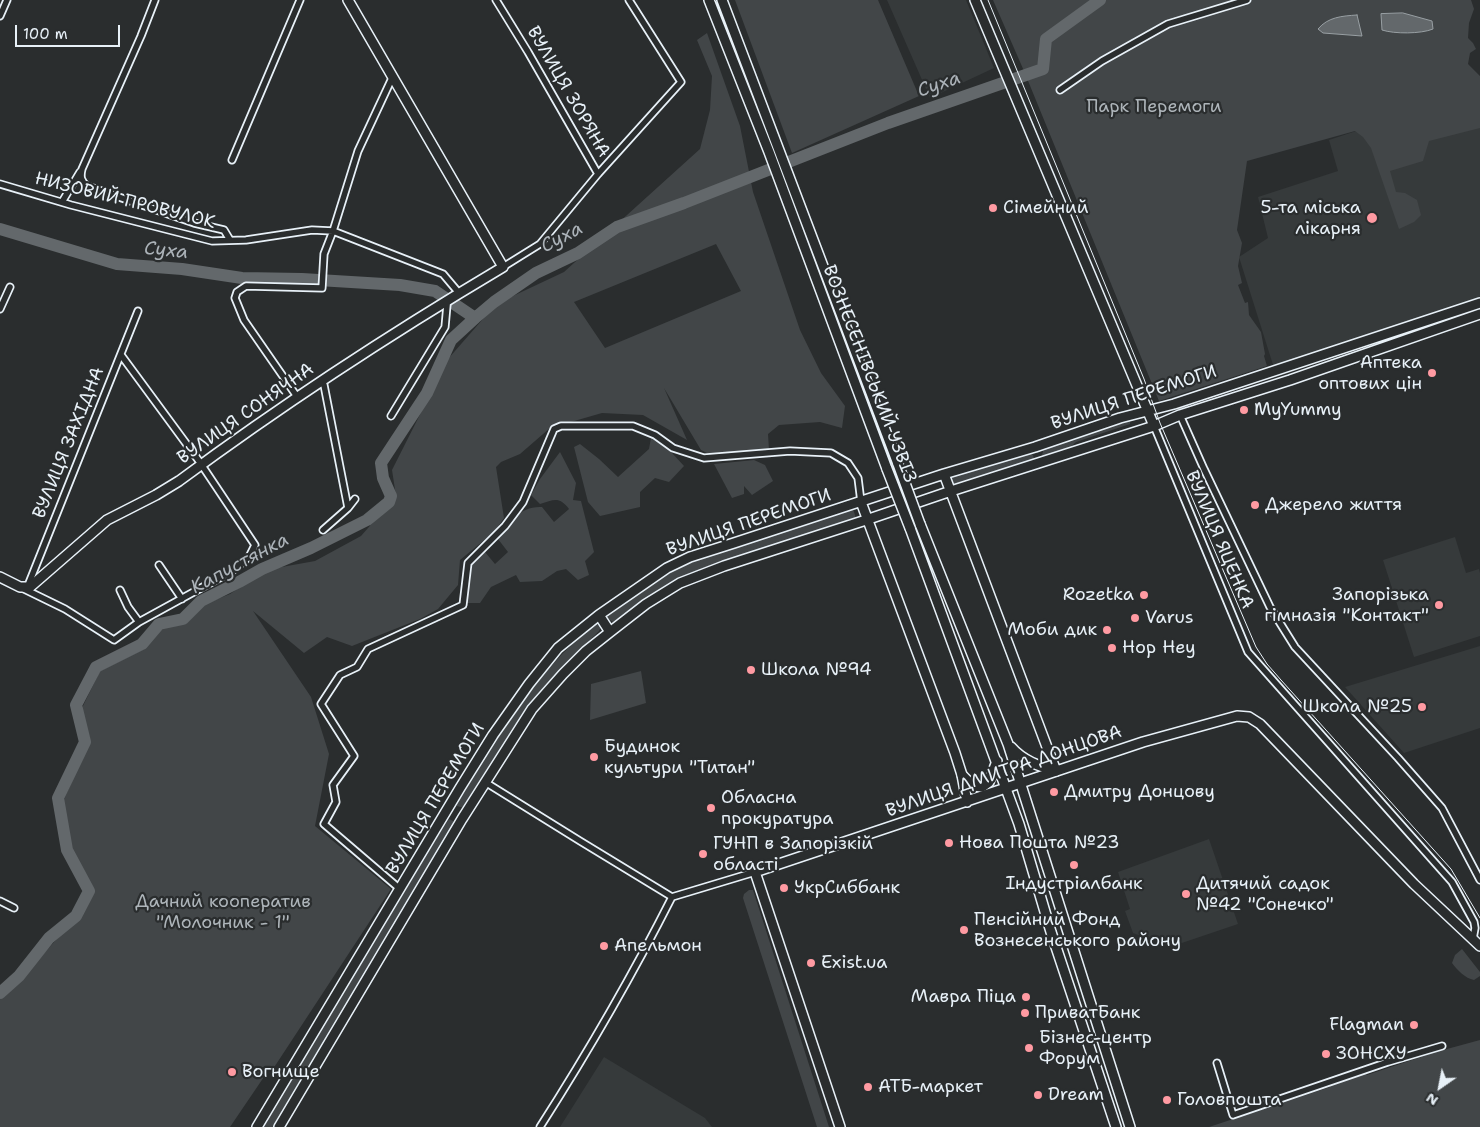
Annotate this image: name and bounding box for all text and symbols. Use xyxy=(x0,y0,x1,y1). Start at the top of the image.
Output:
scale bar xyxy=(18,15,122,47)
street label: ВУЛИЦЯ ЗОРЯНА xyxy=(522,23,614,161)
text: 100 m xyxy=(23,24,68,44)
water label: Суха xyxy=(914,67,964,103)
park label: Парк Перемоги xyxy=(1086,96,1222,118)
street label: НИЗОВИЙ ПРОВУЛОК xyxy=(32,168,218,234)
place label: Сімейний xyxy=(1003,197,1088,219)
place label: 5-та міська лікарня xyxy=(1260,197,1361,240)
marker: Сімейний xyxy=(987,202,999,214)
marker: 5-та міська лікарня xyxy=(1365,211,1379,225)
water label: Суха xyxy=(537,218,587,258)
water label: Суха xyxy=(143,237,189,265)
street label: ВОЗНЕСЕНІВСЬКИЙ УЗВІЗ xyxy=(817,262,921,486)
place label: Аптека оптових цін xyxy=(1318,352,1422,394)
street label: ВУЛИЦЯ СОНЯЧНА xyxy=(174,359,318,469)
street label: ВУЛИЦЯ ПЕРЕМОГИ xyxy=(1049,361,1219,435)
street label: ВУЛИЦЯ ЗАХІДНА xyxy=(29,364,109,522)
marker: Аптека оптових цін xyxy=(1426,367,1438,379)
place label: MyYummy xyxy=(1254,399,1342,421)
marker: MyYummy xyxy=(1238,404,1250,416)
street label: ВУЛИЦЯ ЯЦЕНКА xyxy=(1180,468,1258,612)
street label: ВУЛИЦЯ ПЕРЕМОГИ xyxy=(664,485,834,561)
place label: Джерело життя xyxy=(1265,494,1402,516)
marker: Джерело життя xyxy=(1249,499,1261,511)
water label: Капустянка xyxy=(187,529,293,599)
place label: Rozetka xyxy=(1063,584,1134,606)
place label: Запорізька гімназія "Контакт" xyxy=(1264,584,1429,626)
marker: Rozetka xyxy=(1138,589,1150,601)
marker: Запорізька гімназія "Контакт" xyxy=(1433,599,1445,611)
place label: Varus xyxy=(1145,607,1194,629)
marker: Varus xyxy=(1129,612,1141,624)
place label: Моби дик xyxy=(1007,619,1097,641)
marker: Моби дик xyxy=(1101,624,1113,636)
place label: Hop Hey xyxy=(1122,637,1196,659)
marker: Hop Hey xyxy=(1106,642,1118,654)
place label: Школа №94 xyxy=(761,659,872,681)
marker: Школа №94 xyxy=(745,664,757,676)
place label: Школа №25 xyxy=(1303,696,1412,718)
marker: Школа №25 xyxy=(1416,701,1428,713)
street label: ВУЛИЦЯ ПЕРЕМОГИ xyxy=(382,719,490,879)
street label: ВУЛИЦЯ ДМИТРА ДОНЦОВА xyxy=(883,721,1125,823)
place label: Будинок культури "Титан" xyxy=(604,736,755,779)
marker: Будинок культури "Титан" xyxy=(588,751,600,763)
place label: Дмитру Донцову xyxy=(1064,781,1215,803)
marker: Дмитру Донцову xyxy=(1048,786,1060,798)
place label: Обласна прокуратура xyxy=(721,787,834,830)
marker: Обласна прокуратура xyxy=(705,802,717,814)
place label: Нова Пошта №23 xyxy=(959,832,1120,854)
place label: ГУНП в Запорізкій області xyxy=(713,833,873,876)
marker: Нова Пошта №23 xyxy=(943,837,955,849)
marker: ГУНП в Запорізкій області xyxy=(697,848,709,860)
marker: Індустріалбанк xyxy=(1068,859,1080,871)
place label: Індустріалбанк xyxy=(1005,873,1143,895)
place label: Дитячий садок №42 "Сонечко" xyxy=(1196,873,1334,916)
place label: УкрСиббанк xyxy=(794,877,900,899)
marker: УкрСиббанк xyxy=(778,882,790,894)
marker: Дитячий садок №42 "Сонечко" xyxy=(1180,888,1192,900)
park label: Дачний кооператив "Молочник - 1" xyxy=(135,891,311,934)
place label: Пенсійний Фонд Вознесенського району xyxy=(974,909,1181,952)
marker: Пенсійний Фонд Вознесенського району xyxy=(958,924,970,936)
place label: Апельмон xyxy=(614,935,702,957)
marker: Апельмон xyxy=(598,940,610,952)
place label: Exist.ua xyxy=(821,952,887,974)
marker: Exist.ua xyxy=(805,957,817,969)
place label: Мавра Піца xyxy=(911,986,1016,1008)
marker: Мавра Піца xyxy=(1020,991,1032,1003)
place label: ПриватБанк xyxy=(1035,1002,1140,1024)
marker: ПриватБанк xyxy=(1019,1007,1031,1019)
place label: Flagman xyxy=(1329,1014,1404,1036)
marker: Flagman xyxy=(1408,1019,1420,1031)
place label: Бізнес-центр Форум xyxy=(1039,1027,1152,1070)
marker: Бізнес-центр Форум xyxy=(1023,1042,1035,1054)
place label: ЗОНСХУ xyxy=(1336,1043,1407,1065)
marker: ЗОНСХУ xyxy=(1320,1048,1332,1060)
place label: Вогнище xyxy=(242,1061,320,1083)
north arrow xyxy=(1415,1062,1465,1112)
marker: Вогнище xyxy=(226,1066,238,1078)
place label: АТБ-маркет xyxy=(878,1076,983,1098)
marker: АТБ-маркет xyxy=(862,1081,874,1093)
place label: Dream xyxy=(1048,1084,1104,1106)
marker: Dream xyxy=(1032,1089,1044,1101)
place label: Головпошта xyxy=(1177,1089,1281,1111)
text: N xyxy=(1422,1089,1441,1110)
marker: Головпошта xyxy=(1161,1094,1173,1106)

